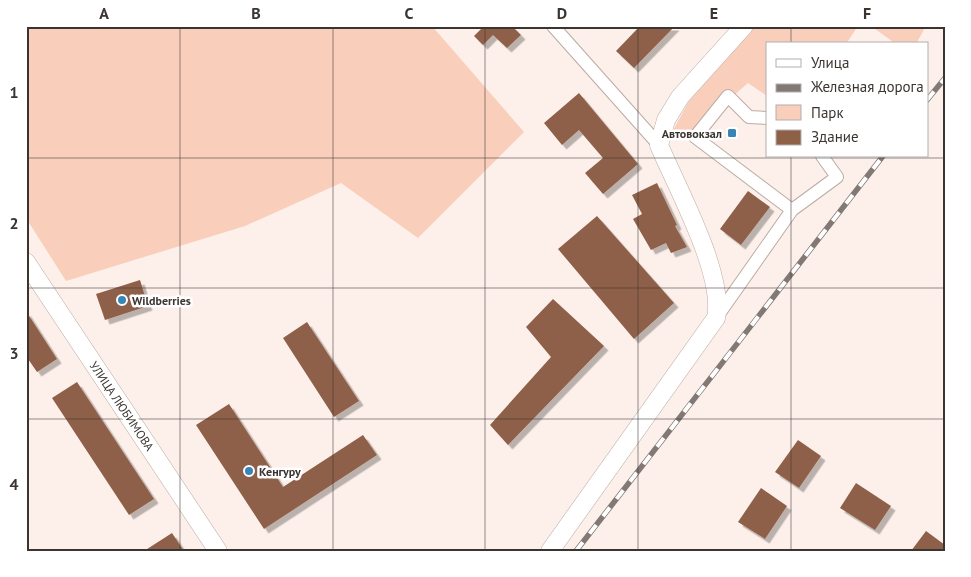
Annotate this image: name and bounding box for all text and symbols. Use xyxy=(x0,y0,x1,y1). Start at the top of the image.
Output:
text: A xyxy=(99,3,109,23)
text: B xyxy=(251,3,261,23)
text: C xyxy=(405,3,414,23)
text: D xyxy=(557,3,567,23)
text: E xyxy=(710,3,718,23)
text: F xyxy=(863,3,871,23)
legend xyxy=(766,42,928,158)
text: Улица xyxy=(811,53,849,72)
text: Железная дорога xyxy=(810,77,924,96)
text: 1 xyxy=(9,82,19,102)
text: Парк xyxy=(811,103,844,122)
place label: Автовокзал xyxy=(662,126,722,141)
marker: Автовокзал xyxy=(726,127,738,139)
text: Здание xyxy=(811,127,859,146)
text: 2 xyxy=(9,213,19,233)
place label: Wildberries xyxy=(132,293,191,308)
marker: Wildberries xyxy=(116,294,128,306)
text: 3 xyxy=(9,343,19,363)
street label: УЛИЦА ЛЮБИМОВА xyxy=(87,358,157,454)
place label: Кенгуру xyxy=(259,464,301,479)
marker: Кенгуру xyxy=(243,465,255,477)
text: 4 xyxy=(9,474,19,494)

